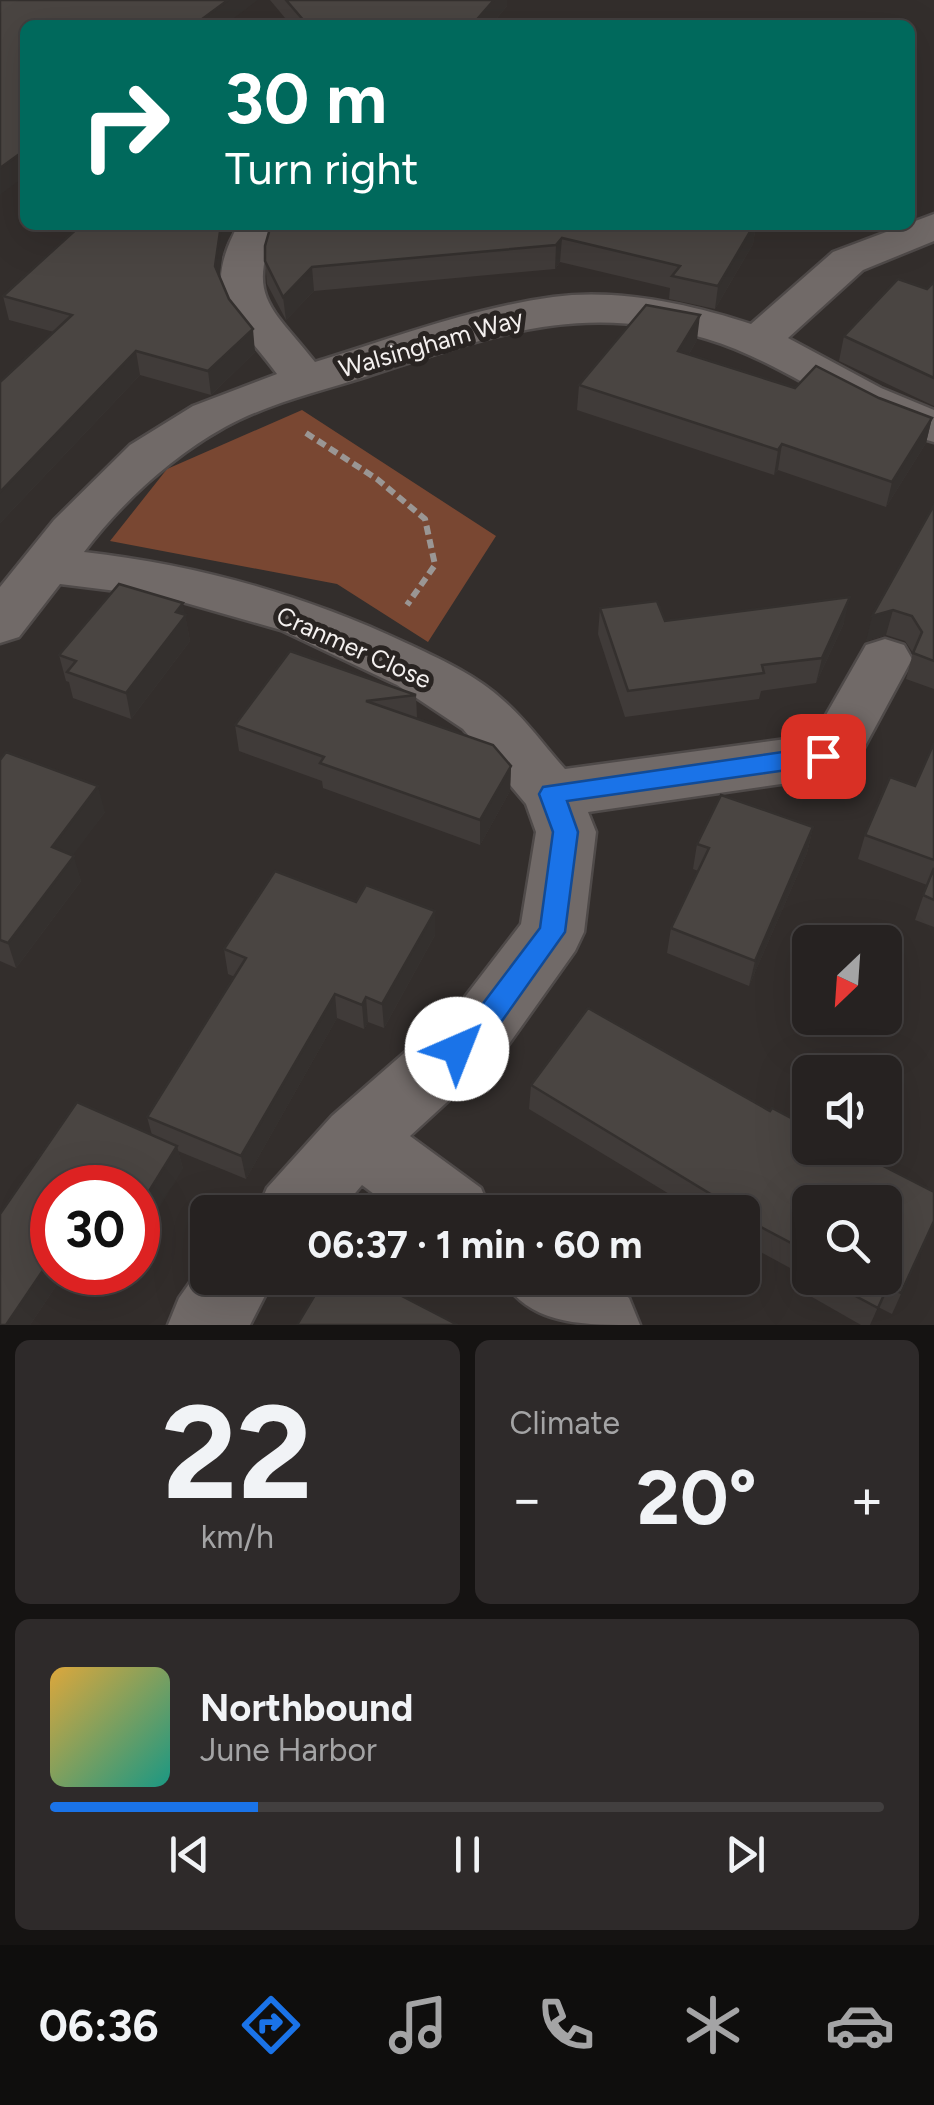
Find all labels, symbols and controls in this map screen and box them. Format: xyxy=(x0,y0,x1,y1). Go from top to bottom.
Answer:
text: 30 m xyxy=(225,56,387,141)
icon: right xyxy=(60,60,190,190)
text: Turn right xyxy=(225,141,418,195)
street label: Walsingham Way xyxy=(335,302,527,384)
street label: Cranmer Close xyxy=(272,600,436,694)
pin xyxy=(781,714,866,799)
icon: arrive xyxy=(796,729,851,784)
north arrow xyxy=(792,925,902,1035)
map controls xyxy=(792,925,902,1295)
position arrow xyxy=(405,997,509,1101)
button: sound xyxy=(792,1055,902,1165)
speed limit sign: 30 xyxy=(30,1165,160,1295)
button: search xyxy=(792,1185,902,1295)
text: 06:37 · 1 min · 60 m xyxy=(308,1222,642,1268)
text: 22 xyxy=(162,1375,313,1531)
text: Climate xyxy=(510,1404,620,1442)
text: 20° xyxy=(637,1453,757,1543)
text: − xyxy=(510,1466,544,1532)
text: + xyxy=(850,1466,884,1532)
text: km/h xyxy=(201,1518,274,1556)
text: Northbound xyxy=(200,1685,413,1731)
text: June Harbor xyxy=(200,1731,377,1769)
icon: previous xyxy=(162,1827,217,1882)
icon: pause xyxy=(440,1827,495,1882)
icon: next xyxy=(718,1827,773,1882)
icon: directions xyxy=(236,1990,306,2060)
icon: music xyxy=(383,1990,453,2060)
icon: phone xyxy=(531,1990,601,2060)
icon: climate xyxy=(678,1990,748,2060)
icon: car xyxy=(825,1990,895,2060)
text: 06:36 xyxy=(39,1998,159,2052)

